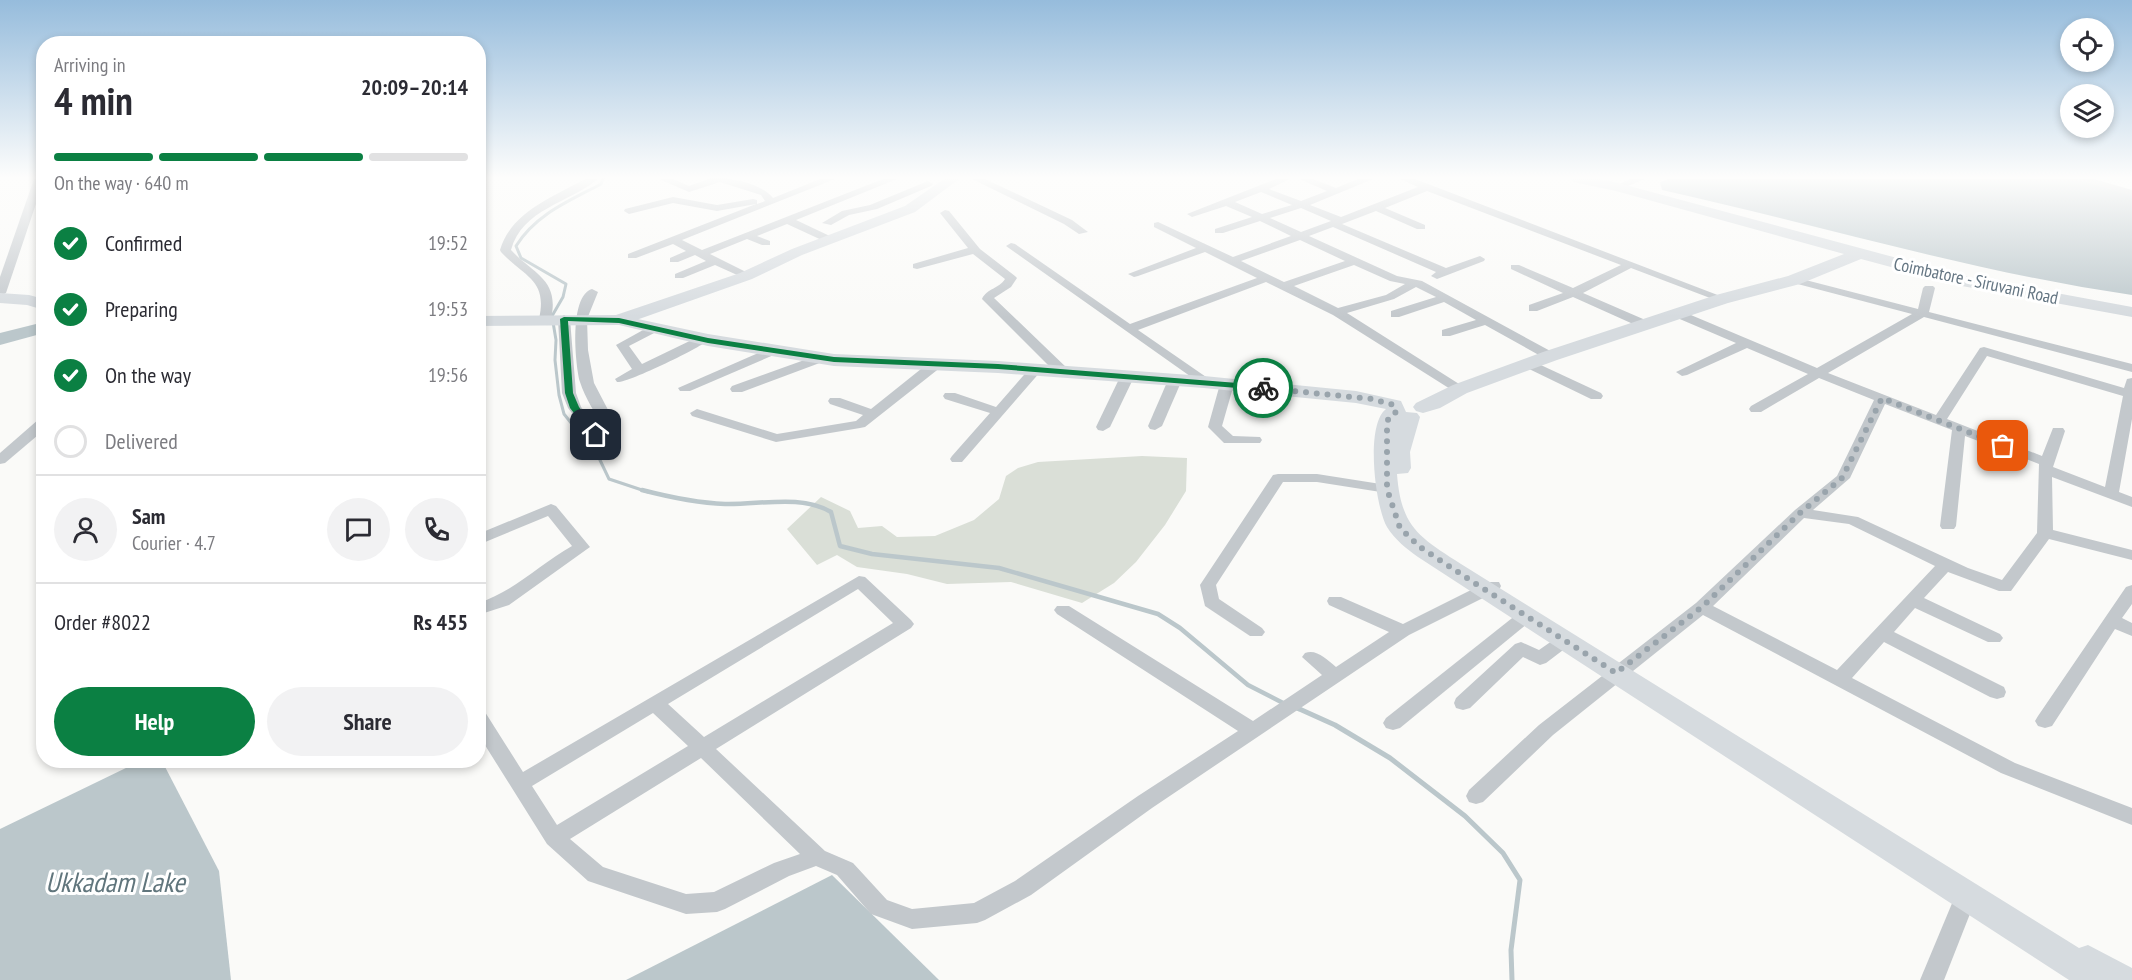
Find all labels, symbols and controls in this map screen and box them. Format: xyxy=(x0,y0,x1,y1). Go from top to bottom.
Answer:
map controls xyxy=(2060,18,2114,138)
button: locate xyxy=(2060,18,2114,72)
text: Arriving in xyxy=(54,52,126,78)
text: 20:09–20:14 xyxy=(361,73,468,101)
text: 4 min xyxy=(54,75,133,126)
button: layers xyxy=(2060,84,2114,138)
text: On the way · 640 m xyxy=(54,170,189,196)
icon: check xyxy=(54,227,87,260)
text: Confirmed xyxy=(105,229,182,257)
text: 19:52 xyxy=(428,230,468,256)
street label: Coimbatore - Siruvani Road xyxy=(1892,252,2060,309)
icon: check xyxy=(54,293,87,326)
text: Preparing xyxy=(105,295,178,323)
text: 19:53 xyxy=(428,296,468,322)
courier xyxy=(1233,358,1293,418)
icon: check xyxy=(54,359,87,392)
text: On the way xyxy=(105,361,191,389)
text: 19:56 xyxy=(428,362,468,388)
icon: bike xyxy=(1247,372,1280,405)
pin xyxy=(570,409,621,460)
icon: home xyxy=(579,418,612,451)
pin xyxy=(1977,420,2028,471)
text: Delivered xyxy=(105,427,178,455)
icon: bag xyxy=(1986,429,2019,462)
button: person xyxy=(54,498,117,561)
button: chat xyxy=(327,498,390,561)
button: phone xyxy=(405,498,468,561)
text: Sam xyxy=(132,502,165,530)
text: Courier · 4.7 xyxy=(132,530,216,556)
text: Order #8022 xyxy=(54,608,151,636)
text: Rs 455 xyxy=(413,608,468,636)
button: Help xyxy=(54,687,255,756)
button: Share xyxy=(267,687,468,756)
water label: Ukkadam Lake xyxy=(45,863,187,900)

